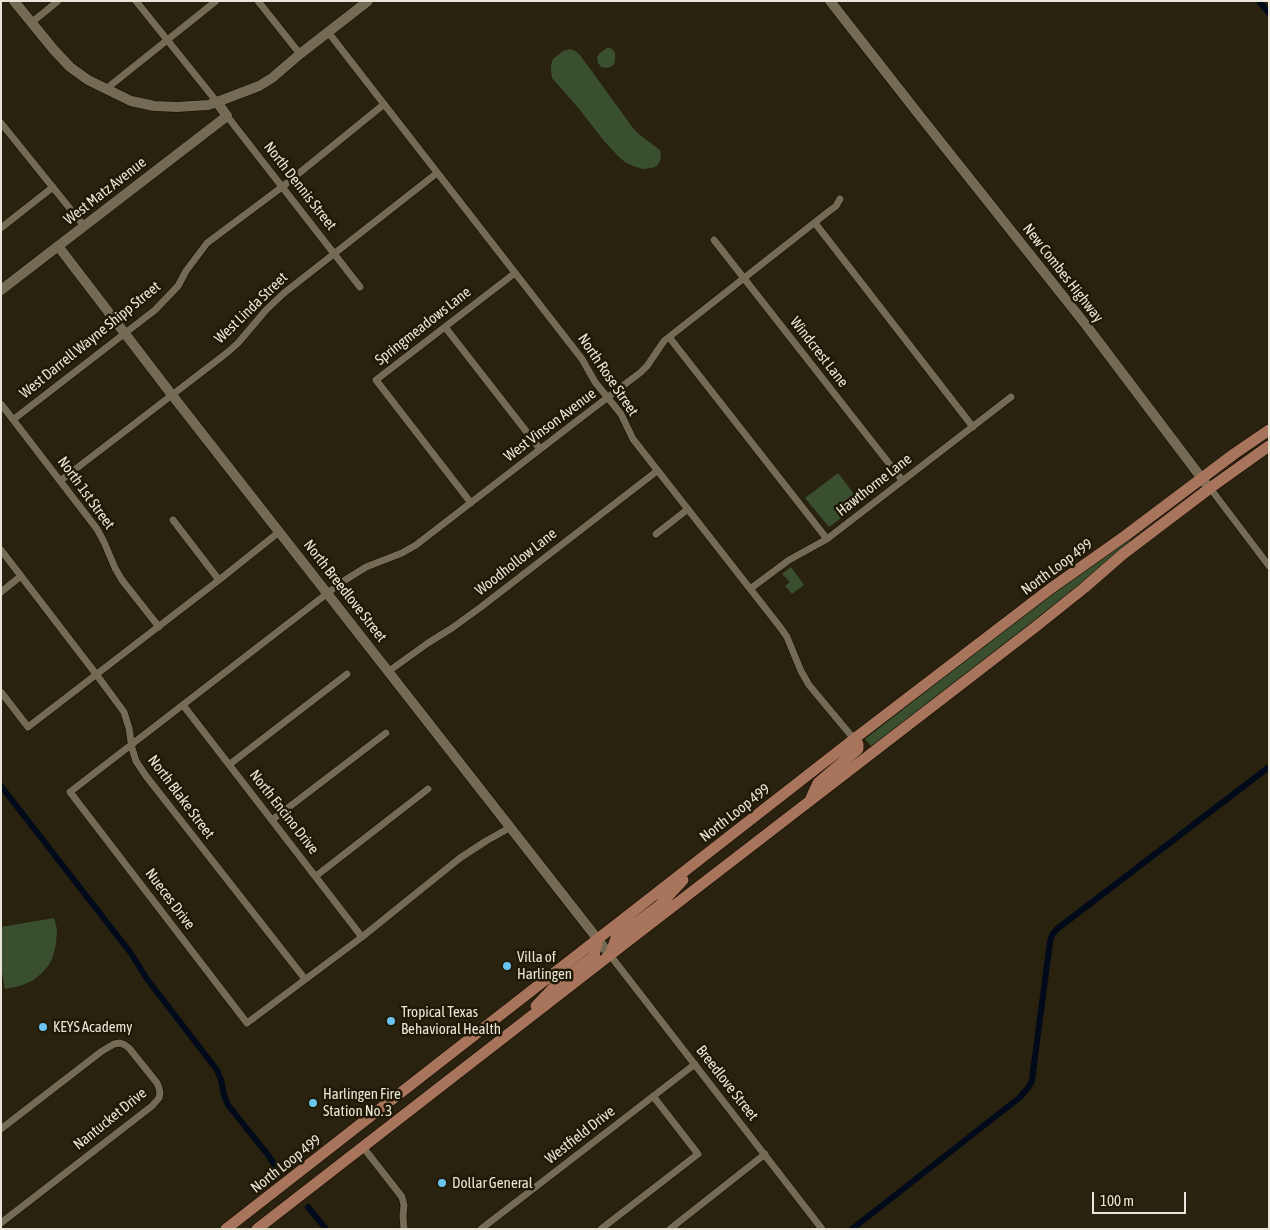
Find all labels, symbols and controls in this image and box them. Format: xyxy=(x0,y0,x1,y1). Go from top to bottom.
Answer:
street label: North Dennis Street xyxy=(260,138,340,234)
street label: West Matz Avenue xyxy=(60,153,150,229)
street label: New Combes Highway xyxy=(1019,220,1107,326)
street label: West Linda Street xyxy=(211,269,291,347)
street label: West Darrell Wayne Shipp Street xyxy=(16,278,164,402)
street label: Springmeadows Lane xyxy=(371,283,475,369)
street label: Windcrest Lane xyxy=(786,313,852,391)
street label: North Rose Street xyxy=(574,330,642,420)
street label: West Vinson Avenue xyxy=(501,385,599,465)
street label: Hawthorne Lane xyxy=(833,450,915,520)
street label: North 1st Street xyxy=(54,453,118,533)
street label: Woodhollow Lane xyxy=(472,525,560,599)
street label: North Loop 499 xyxy=(1018,535,1096,599)
street label: North Breedlove Street xyxy=(300,536,390,646)
street label: North Blake Street xyxy=(144,752,218,842)
street label: North Encino Drive xyxy=(246,766,322,858)
street label: North Loop 499 xyxy=(696,780,774,846)
street label: Nueces Drive xyxy=(141,865,199,933)
place label: Villa of Harlingen xyxy=(517,948,572,983)
marker: Villa of Harlingen xyxy=(501,960,513,972)
place label: Tropical Texas Behavioral Health xyxy=(401,1003,501,1038)
marker: Tropical Texas Behavioral Health xyxy=(385,1015,397,1027)
place label: KEYS Academy xyxy=(53,1018,133,1036)
marker: KEYS Academy xyxy=(37,1021,49,1033)
street label: Breedlove Street xyxy=(692,1042,762,1124)
street label: Nantucket Drive xyxy=(70,1084,150,1154)
place label: Harlingen Fire Station No. 3 xyxy=(323,1085,401,1120)
marker: Harlingen Fire Station No. 3 xyxy=(307,1097,319,1109)
street label: Westfield Drive xyxy=(542,1102,618,1168)
street label: North Loop 499 xyxy=(247,1131,325,1197)
place label: Dollar General xyxy=(452,1174,533,1192)
marker: Dollar General xyxy=(436,1177,448,1189)
scale bar xyxy=(1095,1182,1189,1214)
text: 100 m xyxy=(1100,1192,1134,1209)

